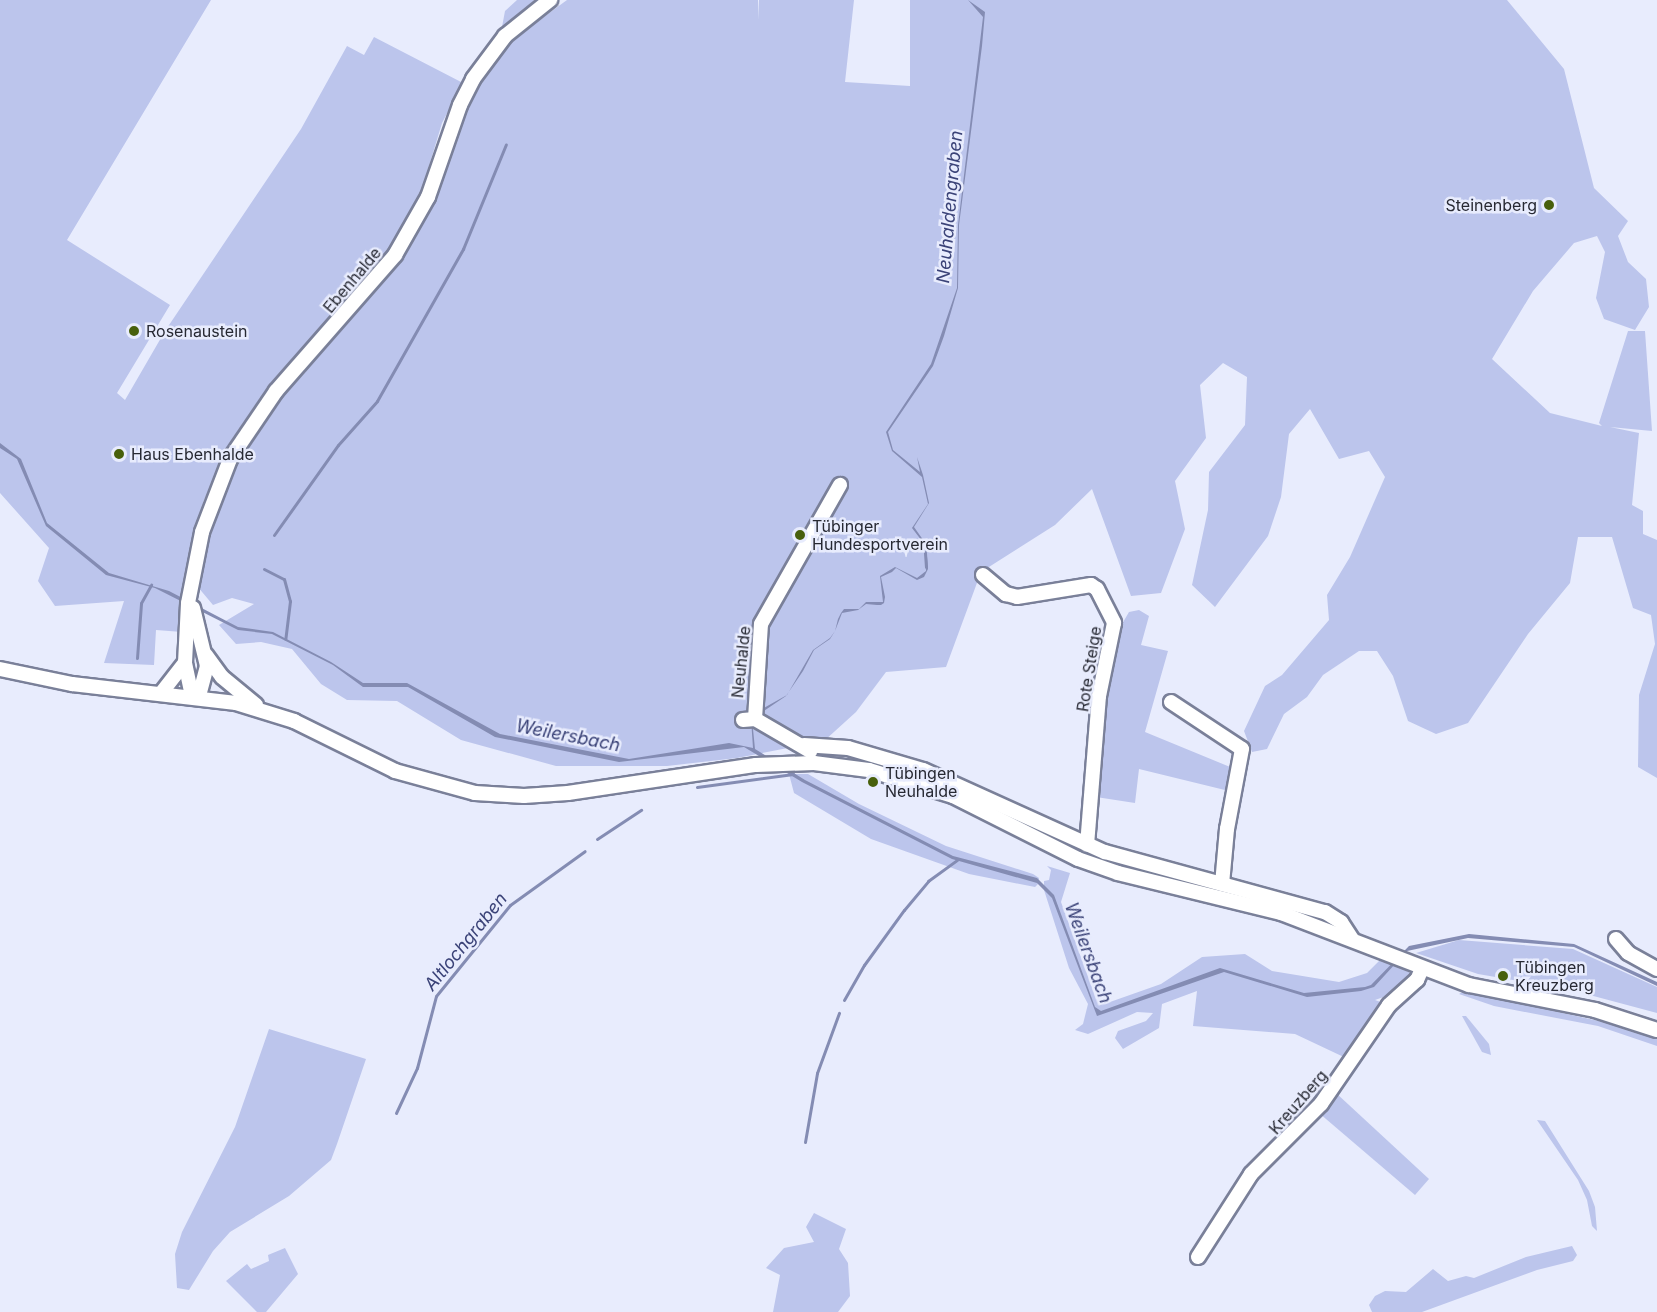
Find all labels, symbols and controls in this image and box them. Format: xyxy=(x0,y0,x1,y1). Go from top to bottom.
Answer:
water label: Neuhaldengraben xyxy=(933,130,967,284)
place label: Steinenberg xyxy=(1446,195,1537,215)
marker: Steinenberg xyxy=(1542,198,1556,212)
street label: Ebenhalde xyxy=(319,243,385,317)
place label: Rosenaustein xyxy=(146,321,248,341)
marker: Rosenaustein xyxy=(127,324,141,338)
place label: Haus Ebenhalde xyxy=(131,444,254,464)
marker: Haus Ebenhalde xyxy=(112,447,126,461)
place label: Tübinger Hundesportverein xyxy=(812,516,948,554)
marker: Tübinger Hundesportverein xyxy=(793,528,807,542)
street label: Neuhalde xyxy=(728,625,754,699)
street label: Rote Steige xyxy=(1073,625,1105,713)
water label: Weilersbach xyxy=(514,715,622,757)
place label: Tübingen Neuhalde xyxy=(885,763,957,801)
marker: Tübingen Neuhalde xyxy=(866,775,880,789)
water label: Altlochgraben xyxy=(420,889,512,995)
water label: Weilersbach xyxy=(1060,900,1116,1006)
place label: Tübingen Kreuzberg xyxy=(1515,957,1594,995)
marker: Tübingen Kreuzberg xyxy=(1496,969,1510,983)
street label: Kreuzberg xyxy=(1265,1066,1331,1138)

